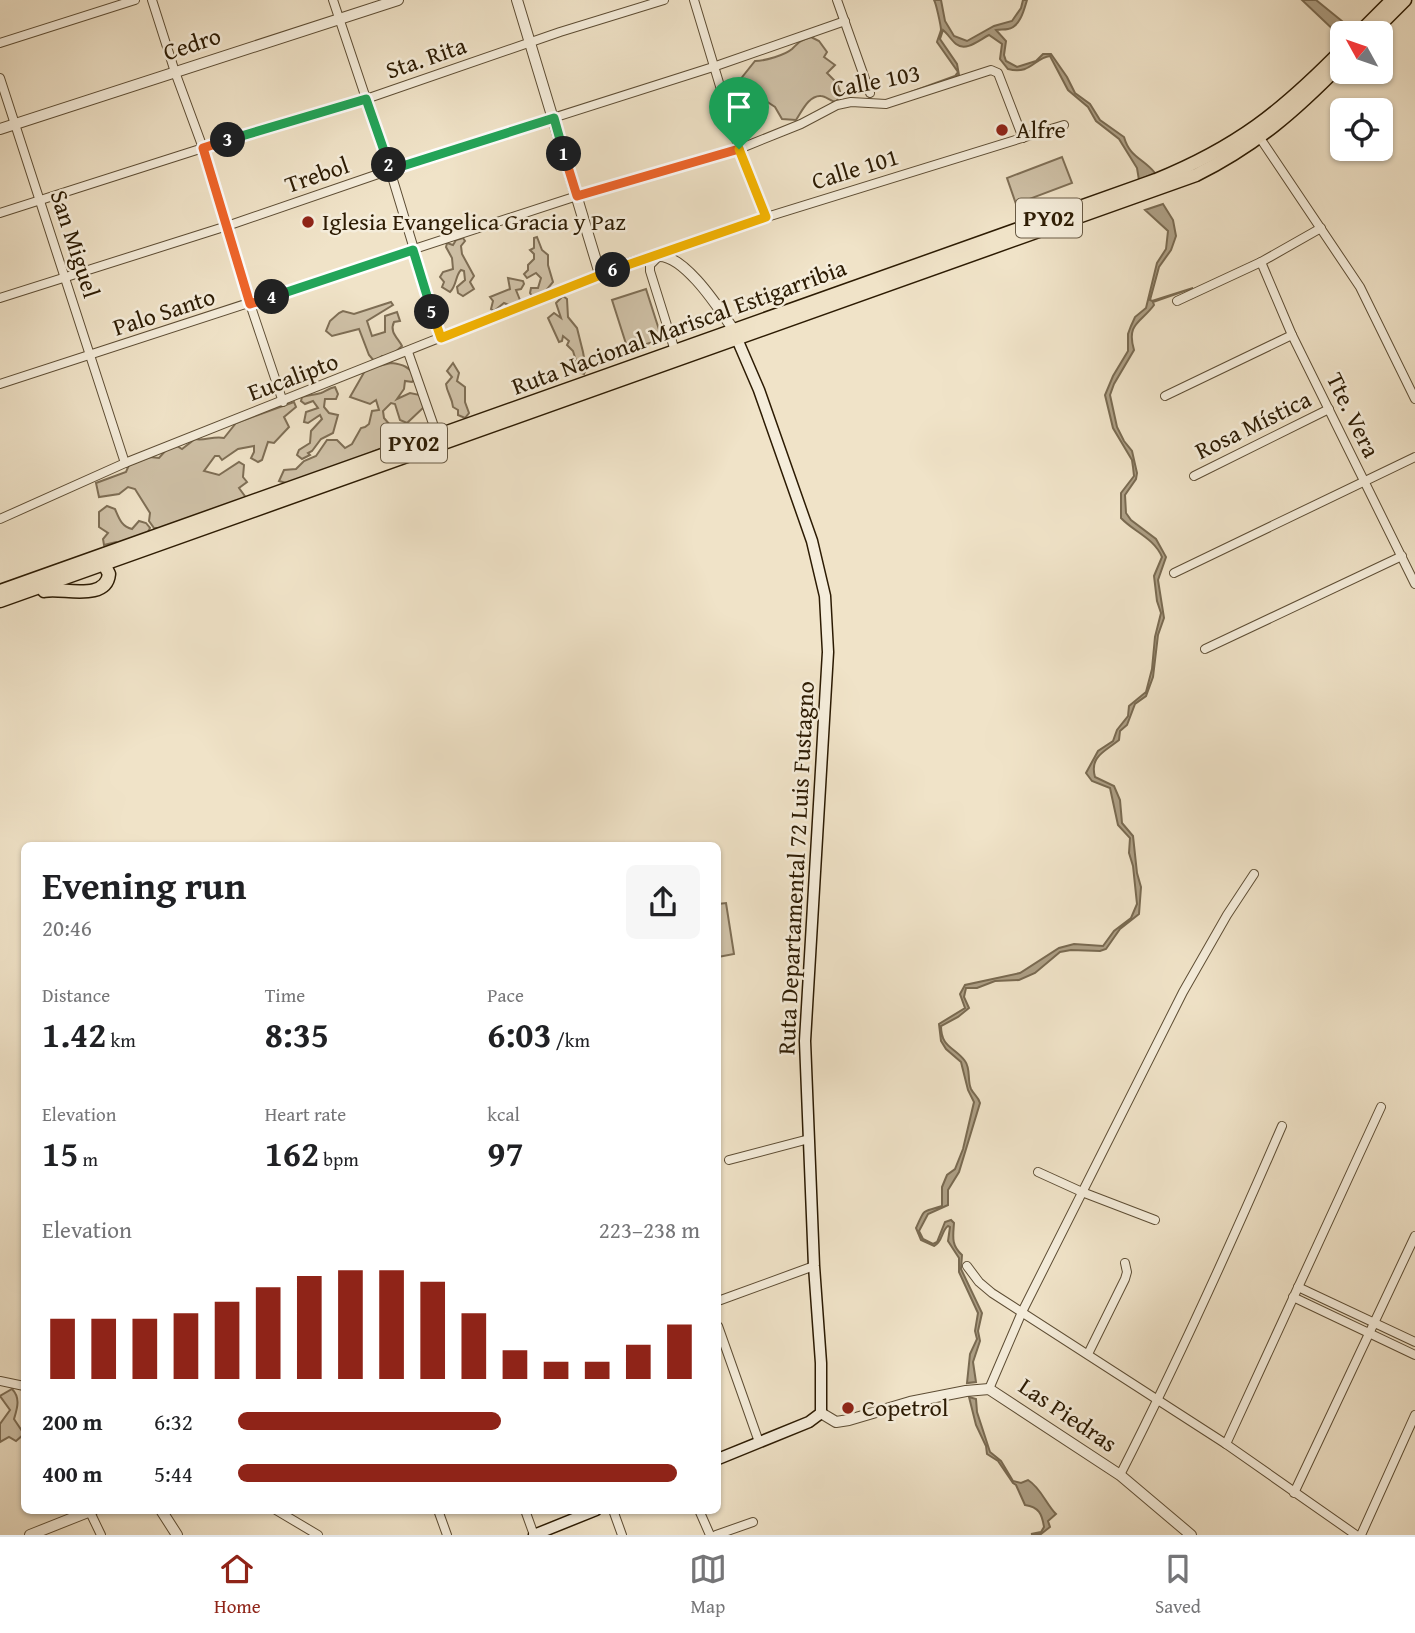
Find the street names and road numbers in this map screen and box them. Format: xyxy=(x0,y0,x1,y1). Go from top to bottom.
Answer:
street label: Cedro xyxy=(158,18,225,69)
street label: Sta. Rita xyxy=(381,27,471,88)
street label: Calle 103 xyxy=(829,55,923,106)
street label: Calle 101 xyxy=(807,139,903,198)
street label: Trebol xyxy=(280,147,354,202)
street label: San Miguel xyxy=(42,186,109,302)
road number: PY02 xyxy=(1016,198,1082,238)
street label: Ruta Nacional Mariscal Estigarribia xyxy=(507,249,852,403)
street label: Palo Santo xyxy=(108,279,220,345)
street label: Eucalipto xyxy=(243,343,343,410)
street label: Tte. Vera xyxy=(1318,366,1389,464)
street label: Rosa Mística xyxy=(1189,381,1317,468)
road number: PY02 xyxy=(381,424,447,462)
street label: Ruta Departamental 72 Luis Fustagno xyxy=(768,680,823,1056)
street label: Las Piedras xyxy=(1012,1369,1125,1460)

